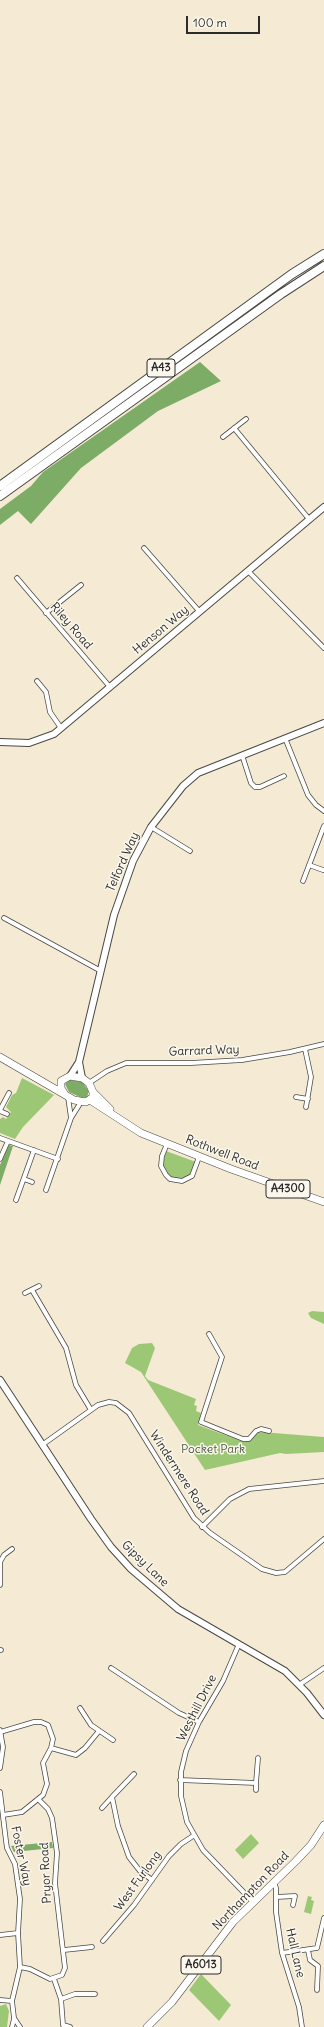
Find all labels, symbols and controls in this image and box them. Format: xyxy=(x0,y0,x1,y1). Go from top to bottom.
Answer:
scale bar xyxy=(188,8,262,34)
text: 100 m xyxy=(193,15,227,30)
road number: A43 xyxy=(147,359,175,377)
street label: Riley Road xyxy=(47,600,95,652)
street label: Henson Way xyxy=(130,603,192,657)
street label: Telford Way xyxy=(103,830,143,894)
street label: Garrard Way xyxy=(168,1043,240,1059)
street label: Rothwell Road xyxy=(183,1132,261,1174)
road number: A4300 xyxy=(266,1180,310,1198)
street label: Windermere Road xyxy=(146,1428,212,1518)
park label: Pocket Park xyxy=(181,1443,245,1457)
street label: Gipsy Lane xyxy=(118,1538,172,1590)
street label: Westhill Drive xyxy=(174,1672,220,1744)
street label: Foster Way xyxy=(8,1825,34,1887)
street label: Pryor Road xyxy=(37,1842,55,1904)
street label: West Furlong xyxy=(111,1848,165,1914)
street label: Northampton Road xyxy=(210,1849,292,1933)
street label: Hall Lane xyxy=(282,1927,308,1979)
road number: A6013 xyxy=(181,1956,221,1974)

